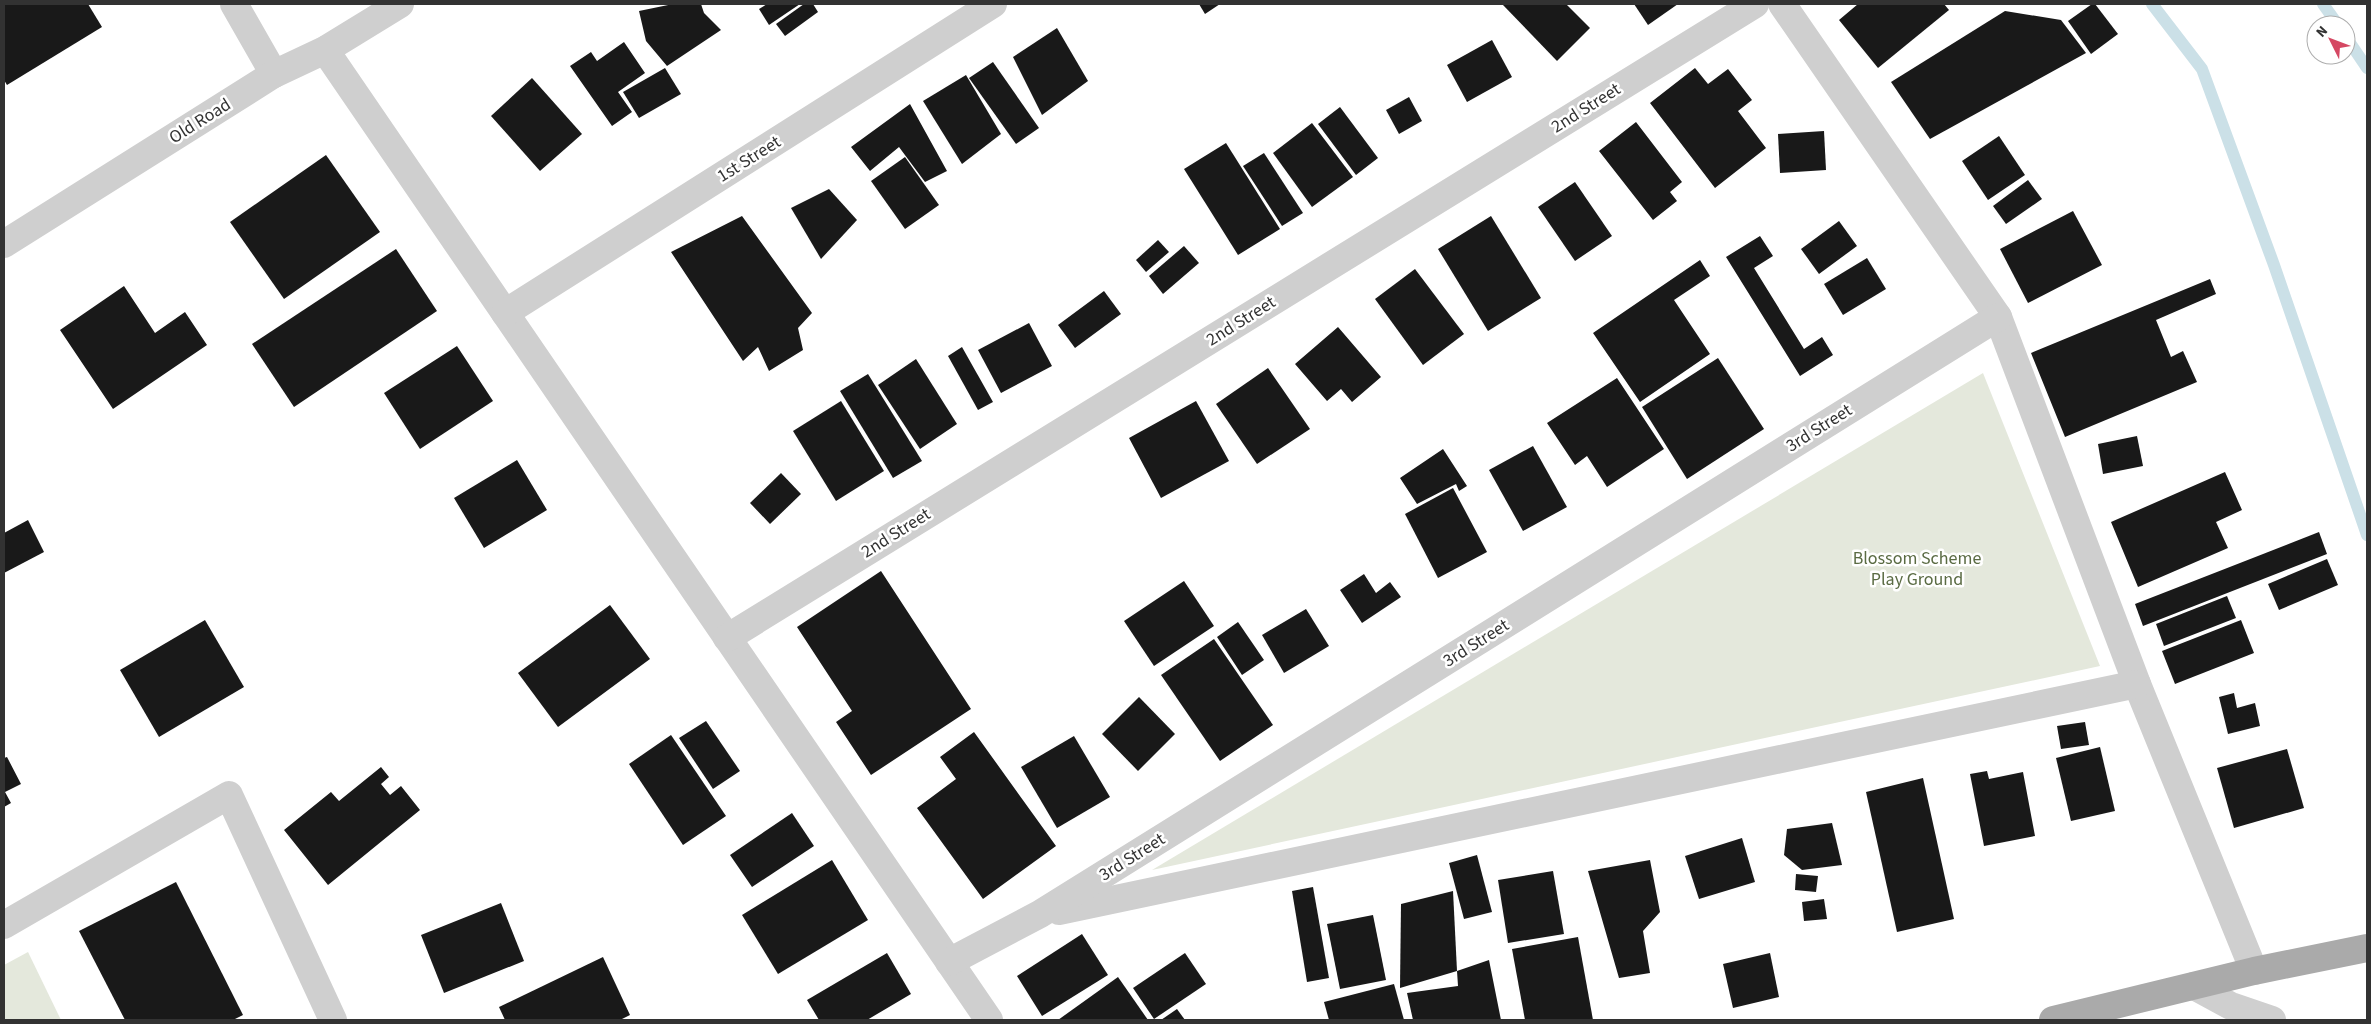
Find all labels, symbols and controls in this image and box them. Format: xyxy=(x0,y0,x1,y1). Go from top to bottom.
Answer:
north arrow xyxy=(2306,15,2356,65)
text: N xyxy=(2312,22,2333,42)
street label: 2nd Street xyxy=(1547,77,1625,139)
street label: Old Road xyxy=(164,92,236,150)
street label: 1st Street xyxy=(712,130,786,188)
street label: 2nd Street xyxy=(1202,290,1280,352)
street label: 3rd Street xyxy=(1781,398,1857,458)
street label: 2nd Street xyxy=(857,502,935,564)
park label: Blossom Scheme Play Ground xyxy=(1853,546,1981,592)
street label: 3rd Street xyxy=(1438,613,1514,673)
street label: 3rd Street xyxy=(1094,827,1170,887)

